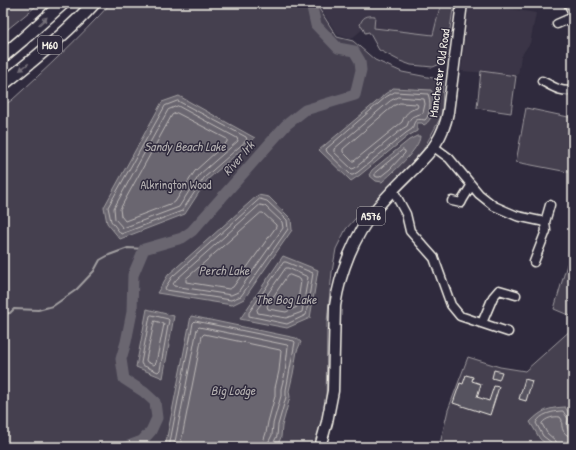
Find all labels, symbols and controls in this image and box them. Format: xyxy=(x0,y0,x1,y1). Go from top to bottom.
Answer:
one-way arrow xyxy=(38,17,49,26)
street label: Manchester Old Road xyxy=(424,27,454,119)
road number: M60 xyxy=(38,36,62,54)
one-way arrow xyxy=(19,63,30,71)
water label: River Irk xyxy=(218,136,259,179)
water label: Sandy Beach Lake xyxy=(144,137,227,155)
park label: Alkrington Wood xyxy=(141,176,212,193)
road number: A576 xyxy=(357,207,385,225)
water label: Perch Lake xyxy=(199,261,250,279)
water label: The Bog Lake xyxy=(256,290,317,309)
water label: Big Lodge xyxy=(211,381,256,400)

